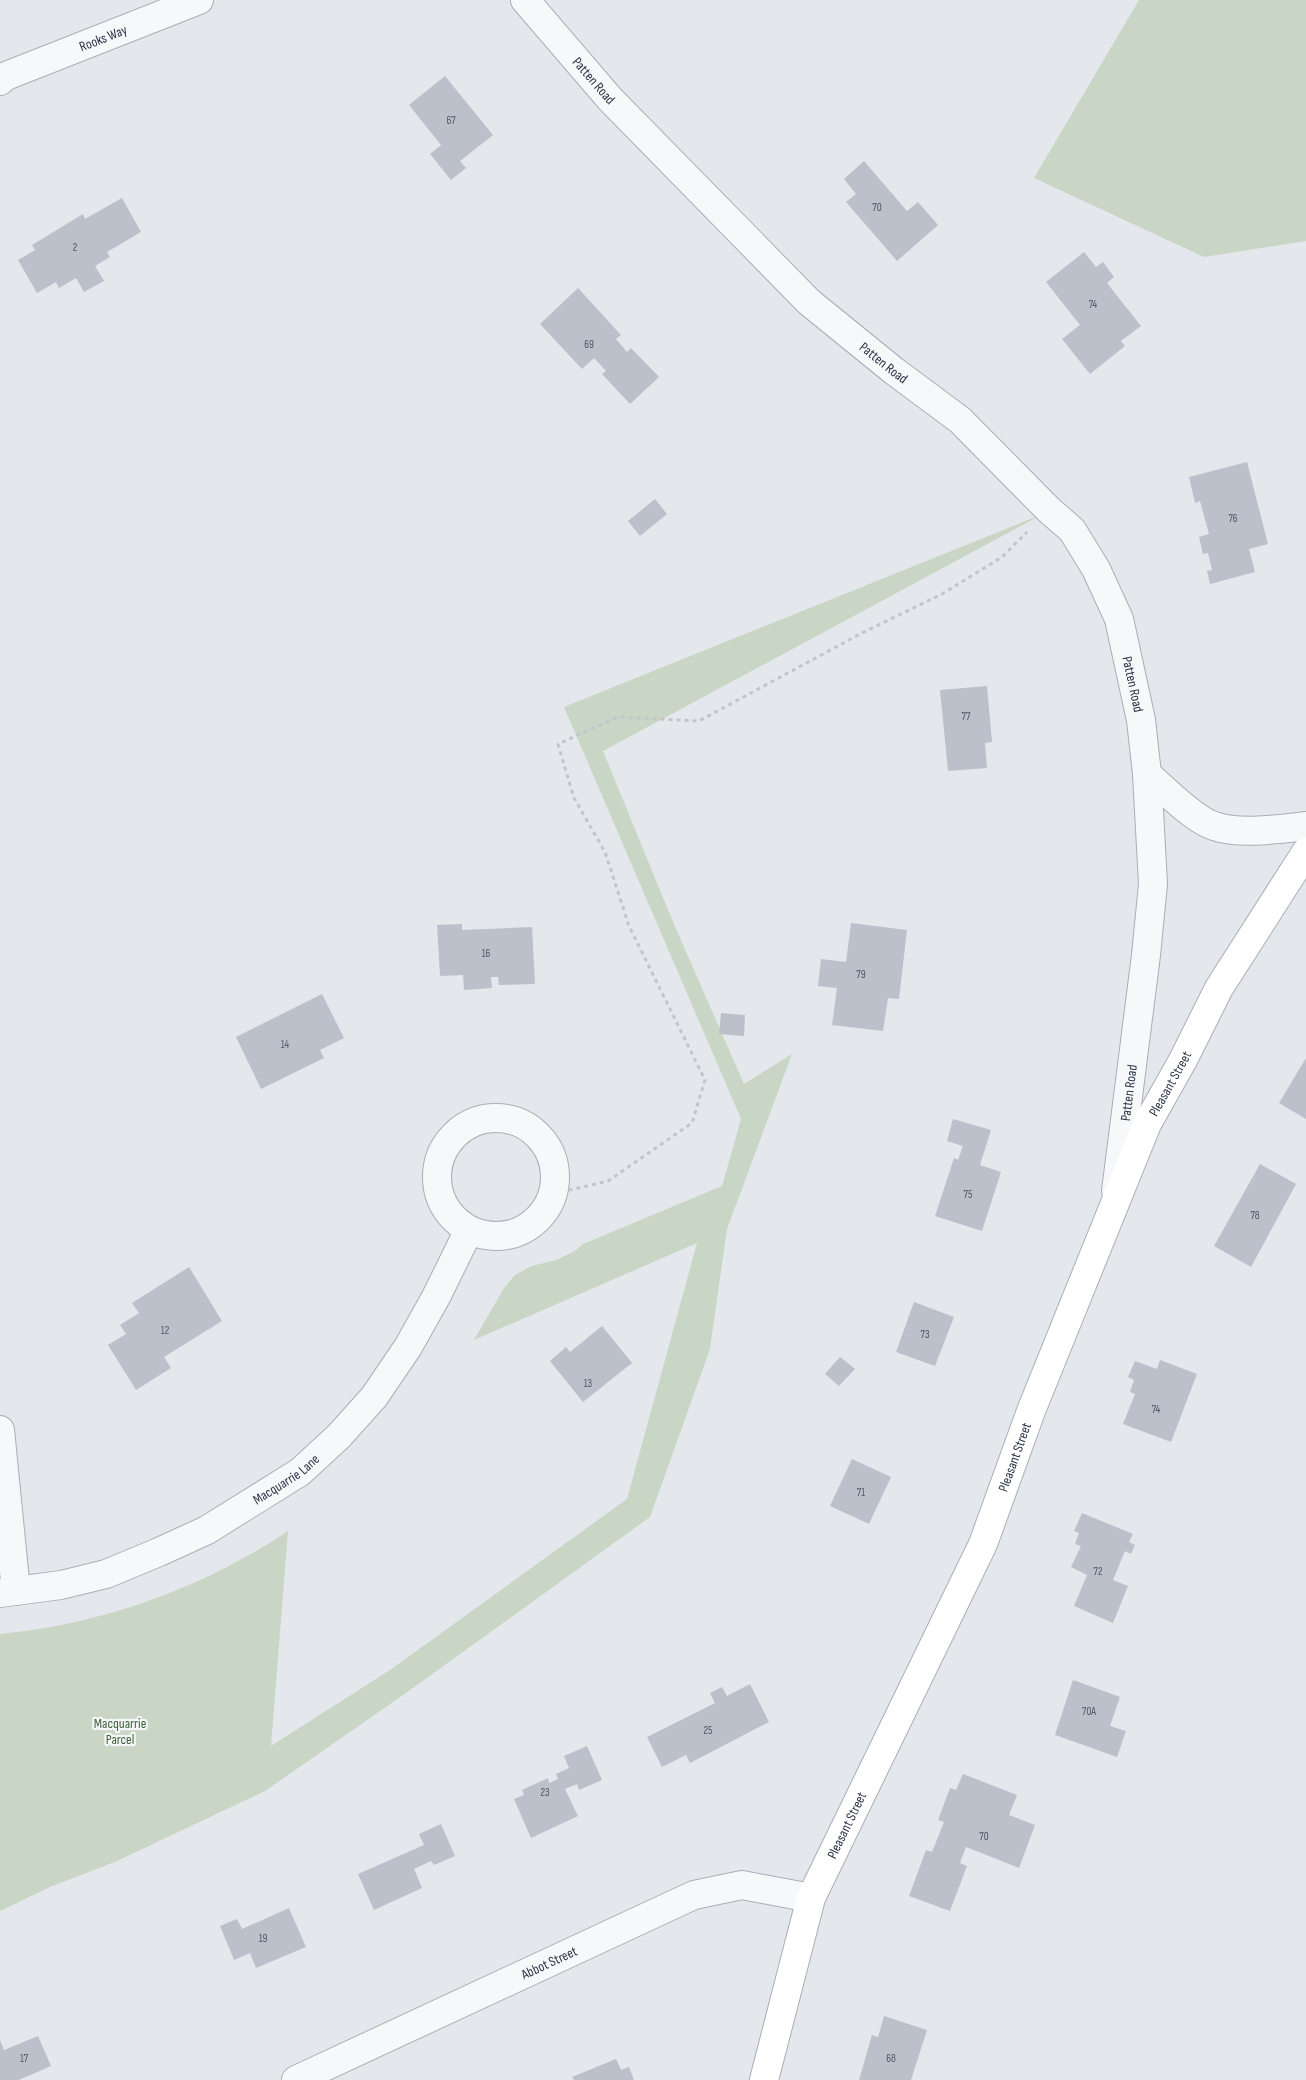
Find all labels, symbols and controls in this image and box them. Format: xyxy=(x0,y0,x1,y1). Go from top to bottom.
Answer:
street label: Rooks Way xyxy=(77,21,130,55)
street label: Patten Road xyxy=(569,54,619,108)
house number: 67 xyxy=(446,114,456,127)
house number: 70 xyxy=(872,201,882,214)
house number: 2 xyxy=(73,241,78,254)
house number: 74 xyxy=(1089,298,1098,311)
house number: 69 xyxy=(584,338,594,351)
street label: Patten Road xyxy=(856,339,911,387)
house number: 76 xyxy=(1228,512,1238,525)
street label: Patten Road xyxy=(1118,655,1147,714)
house number: 77 xyxy=(962,710,971,723)
house number: 16 xyxy=(482,947,491,960)
house number: 79 xyxy=(856,968,866,981)
house number: 14 xyxy=(281,1038,290,1051)
street label: Pleasant Street xyxy=(1145,1048,1195,1119)
street label: Patten Road xyxy=(1117,1063,1141,1122)
house number: 75 xyxy=(964,1188,972,1201)
house number: 78 xyxy=(1250,1209,1260,1222)
house number: 12 xyxy=(161,1324,170,1337)
house number: 73 xyxy=(920,1328,930,1341)
house number: 13 xyxy=(584,1377,593,1390)
house number: 74 xyxy=(1152,1403,1161,1416)
street label: Pleasant Street xyxy=(995,1420,1035,1494)
street label: Macquarrie Lane xyxy=(250,1451,323,1508)
house number: 71 xyxy=(857,1486,865,1499)
house number: 72 xyxy=(1094,1565,1103,1578)
house number: 70A xyxy=(1082,1705,1096,1718)
park label: Macquarrie Parcel xyxy=(94,1715,146,1748)
house number: 25 xyxy=(704,1724,712,1737)
house number: 23 xyxy=(540,1786,550,1799)
street label: Pleasant Street xyxy=(823,1789,870,1861)
house number: 70 xyxy=(979,1830,989,1843)
house number: 19 xyxy=(259,1932,267,1945)
street label: Abbot Street xyxy=(518,1943,580,1984)
house number: 17 xyxy=(20,2052,29,2065)
house number: 68 xyxy=(886,2052,896,2065)

